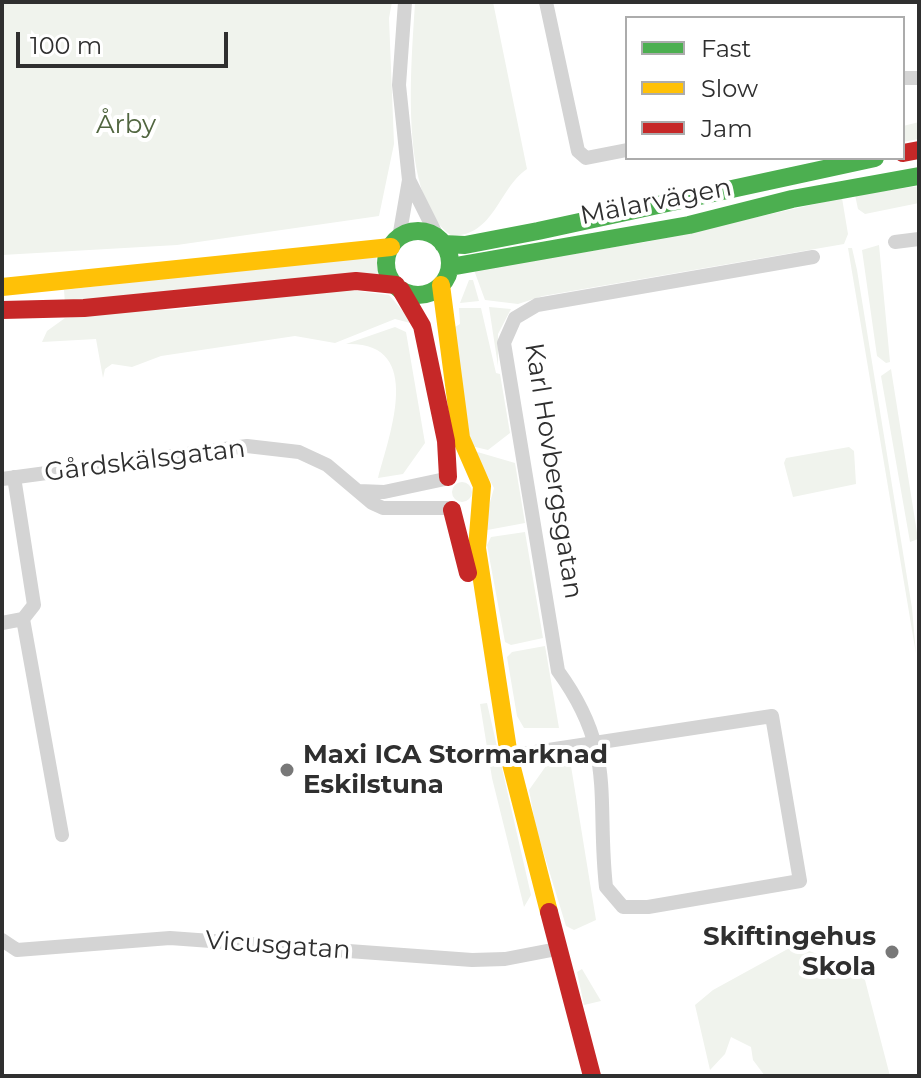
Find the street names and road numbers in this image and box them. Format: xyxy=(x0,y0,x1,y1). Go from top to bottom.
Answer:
street label: Mälarvägen xyxy=(578,172,734,232)
street label: Karl Hovbergsgatan xyxy=(517,341,589,601)
street label: Gårdskälsgatan xyxy=(43,433,247,489)
street label: Vicusgatan xyxy=(204,925,352,967)

